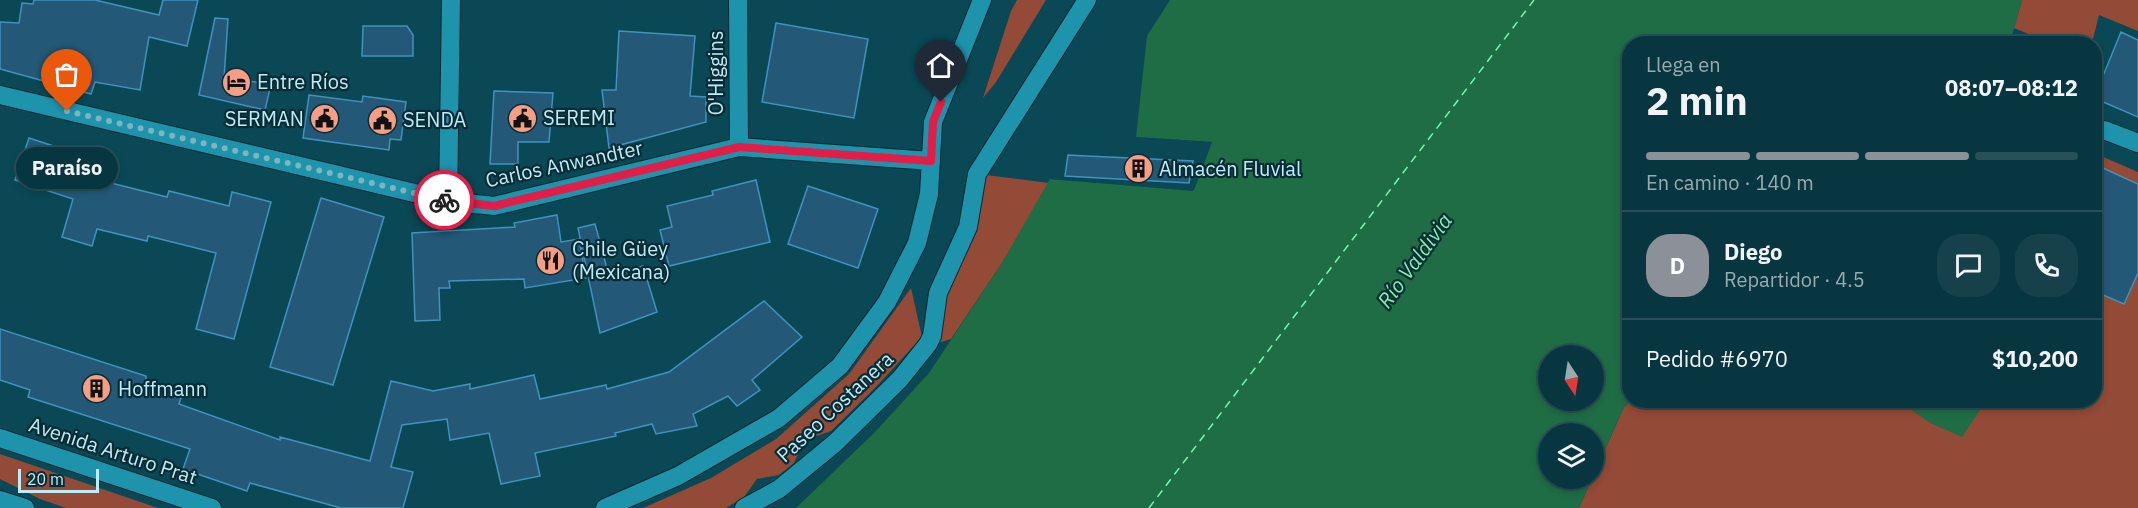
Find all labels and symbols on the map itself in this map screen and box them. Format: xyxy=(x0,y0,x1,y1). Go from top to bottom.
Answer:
street label: O'Higgins xyxy=(702,30,729,116)
pin xyxy=(915,40,966,102)
pin xyxy=(41,49,92,111)
hotel icon: Entre Ríos xyxy=(220,66,252,98)
place label: Entre Ríos xyxy=(257,68,349,95)
public building icon: SEREMI xyxy=(506,102,538,134)
public building icon: SERMAN xyxy=(309,103,341,135)
public building icon: SENDA xyxy=(366,104,398,136)
place label: SEREMI xyxy=(543,104,615,131)
place label: SERMAN xyxy=(225,105,304,132)
place label: SENDA xyxy=(403,106,467,133)
street label: Carlos Anwandter xyxy=(483,134,645,193)
callout: Paraíso xyxy=(16,147,118,189)
building icon: Almacén Fluvial xyxy=(1122,153,1154,185)
place label: Almacén Fluvial xyxy=(1159,155,1301,182)
courier xyxy=(414,170,474,230)
water label: Río Valdivia xyxy=(1370,207,1458,313)
place label: Chile Güey (Mexicana) xyxy=(572,235,670,285)
restaurant icon: Chile Güey (Mexicana) xyxy=(535,244,567,276)
street label: Paseo Costanera xyxy=(770,345,899,468)
north arrow xyxy=(1538,345,1604,411)
building icon: Hoffmann xyxy=(81,373,113,405)
place label: Hoffmann xyxy=(118,375,207,402)
street label: Avenida Arturo Prat xyxy=(26,411,201,490)
scale bar xyxy=(18,466,99,494)

